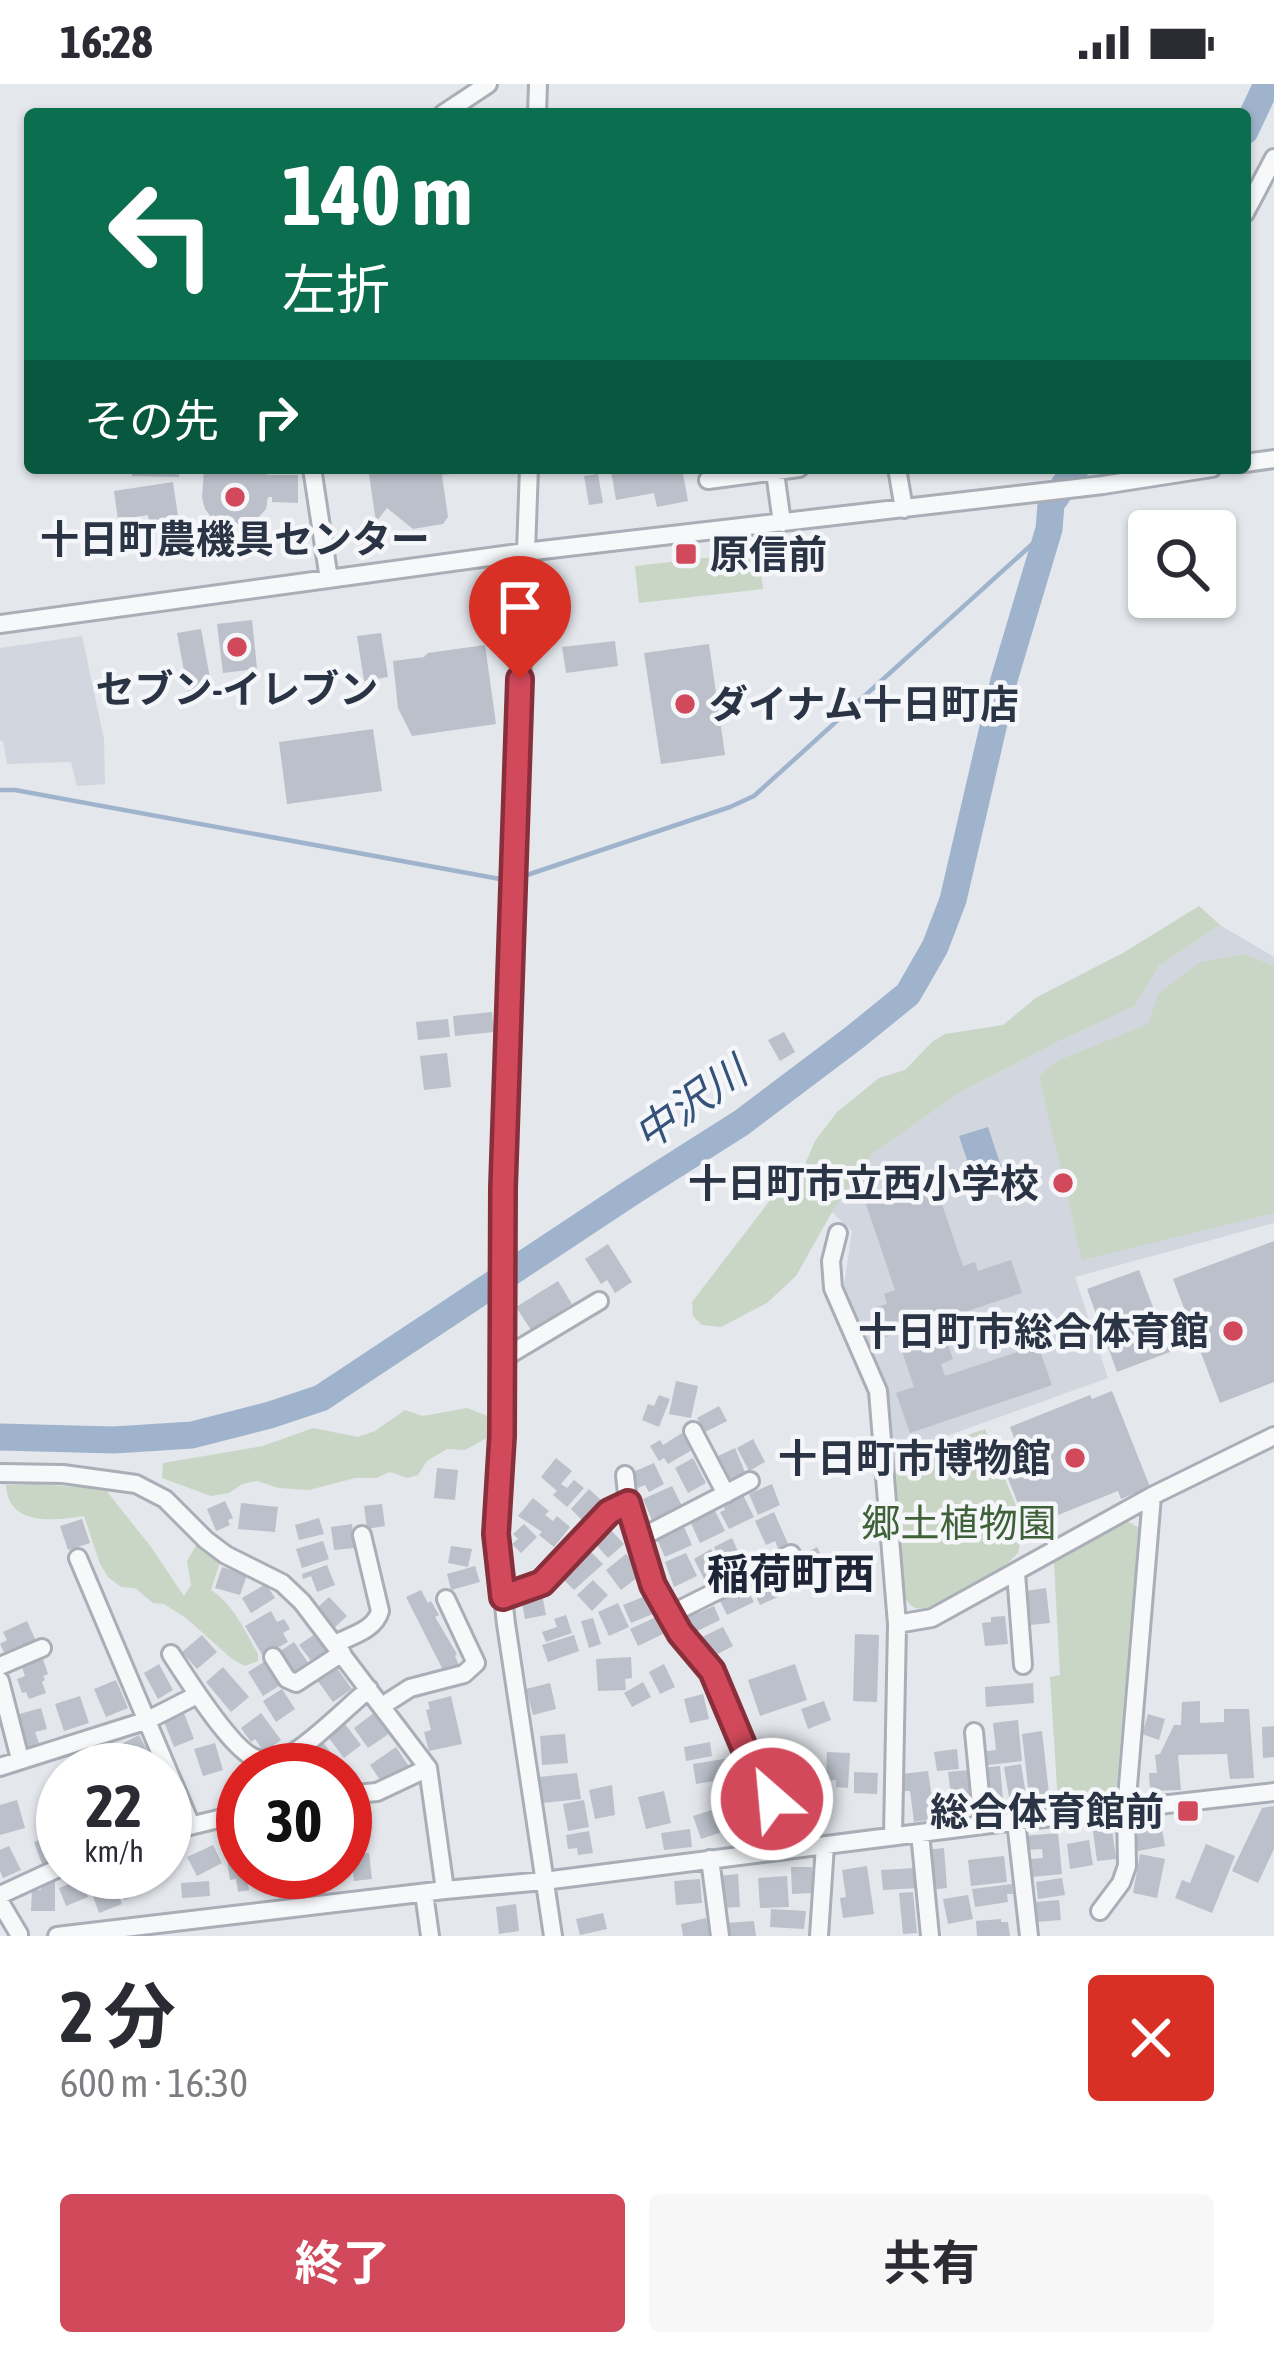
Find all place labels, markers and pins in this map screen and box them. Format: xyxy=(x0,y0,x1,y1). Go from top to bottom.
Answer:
marker: 十日町農機具センター xyxy=(222,484,248,510)
place label: 十日町農機具センター xyxy=(40,517,430,561)
place label: 原信前 xyxy=(710,532,827,576)
marker: 原信前 xyxy=(673,541,699,567)
pin xyxy=(469,556,571,679)
marker: セブン-イレブン xyxy=(224,634,250,660)
place label: セブン-イレブン xyxy=(96,667,378,711)
place label: ダイナム十日町店 xyxy=(709,682,1019,726)
marker: ダイナム十日町店 xyxy=(672,691,698,717)
place label: 十日町市立西小学校 xyxy=(688,1161,1039,1205)
marker: 十日町市立西小学校 xyxy=(1050,1170,1076,1196)
place label: 十日町市総合体育館 xyxy=(858,1309,1209,1353)
marker: 十日町市総合体育館 xyxy=(1220,1318,1246,1344)
place label: 十日町市博物館 xyxy=(778,1436,1051,1480)
marker: 十日町市博物館 xyxy=(1062,1445,1088,1471)
place label: 総合体育館前 xyxy=(930,1789,1164,1833)
marker: 総合体育館前 xyxy=(1175,1798,1201,1824)

